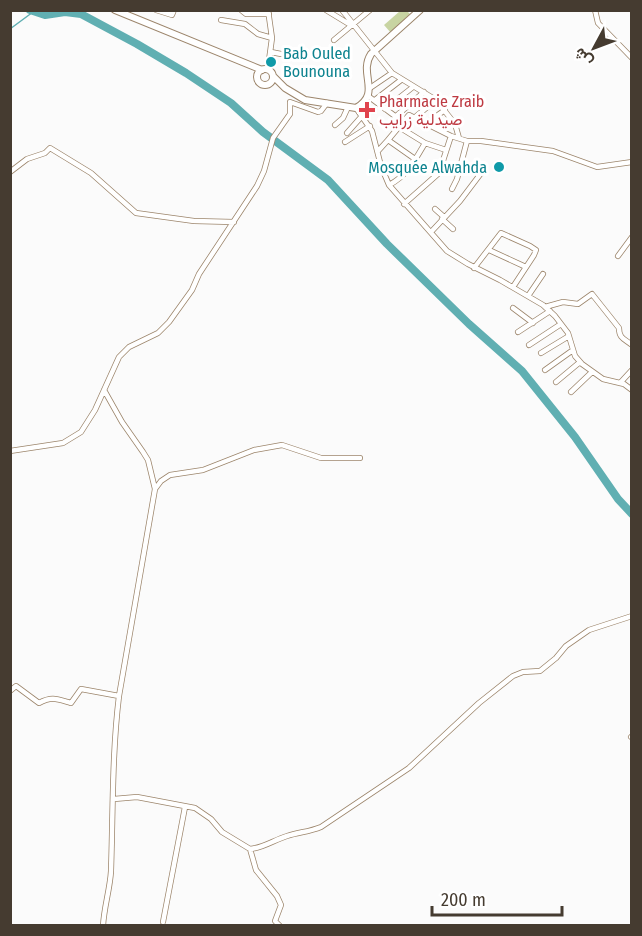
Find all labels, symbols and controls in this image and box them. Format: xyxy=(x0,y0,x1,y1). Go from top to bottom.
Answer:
north arrow xyxy=(564,18,624,78)
place label: Bab Ouled Bounouna xyxy=(283,44,351,81)
text: ش xyxy=(570,44,597,71)
marker: Bab Ouled Bounouna xyxy=(264,55,278,69)
place label: Pharmacie Zraib صيدلية زرايب xyxy=(379,92,484,130)
marker: Pharmacie Zraib صيدلية زرايب xyxy=(360,103,374,117)
place label: Mosquée Alwahda xyxy=(368,158,487,177)
marker: Mosquée Alwahda xyxy=(492,160,506,174)
scale bar xyxy=(432,879,562,917)
text: 200 m xyxy=(441,889,486,911)

